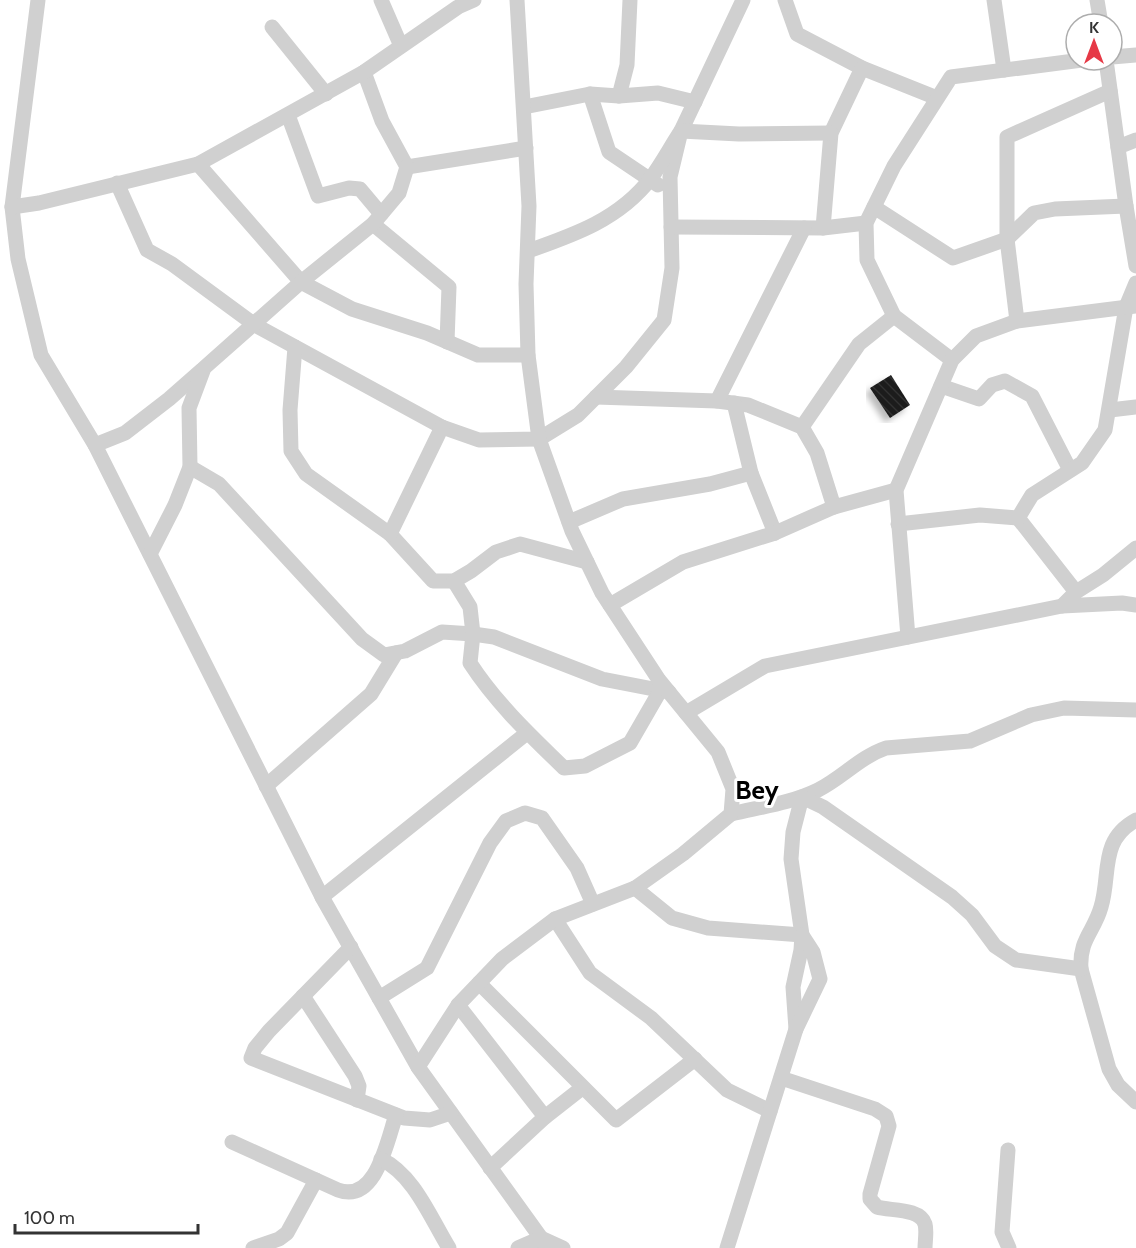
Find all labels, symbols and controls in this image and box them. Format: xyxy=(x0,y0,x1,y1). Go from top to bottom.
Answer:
north arrow xyxy=(1064,12,1124,72)
text: K xyxy=(1089,18,1099,37)
district label: Bey xyxy=(735,774,779,806)
scale bar xyxy=(15,1197,198,1235)
text: 100 m xyxy=(24,1207,75,1229)

